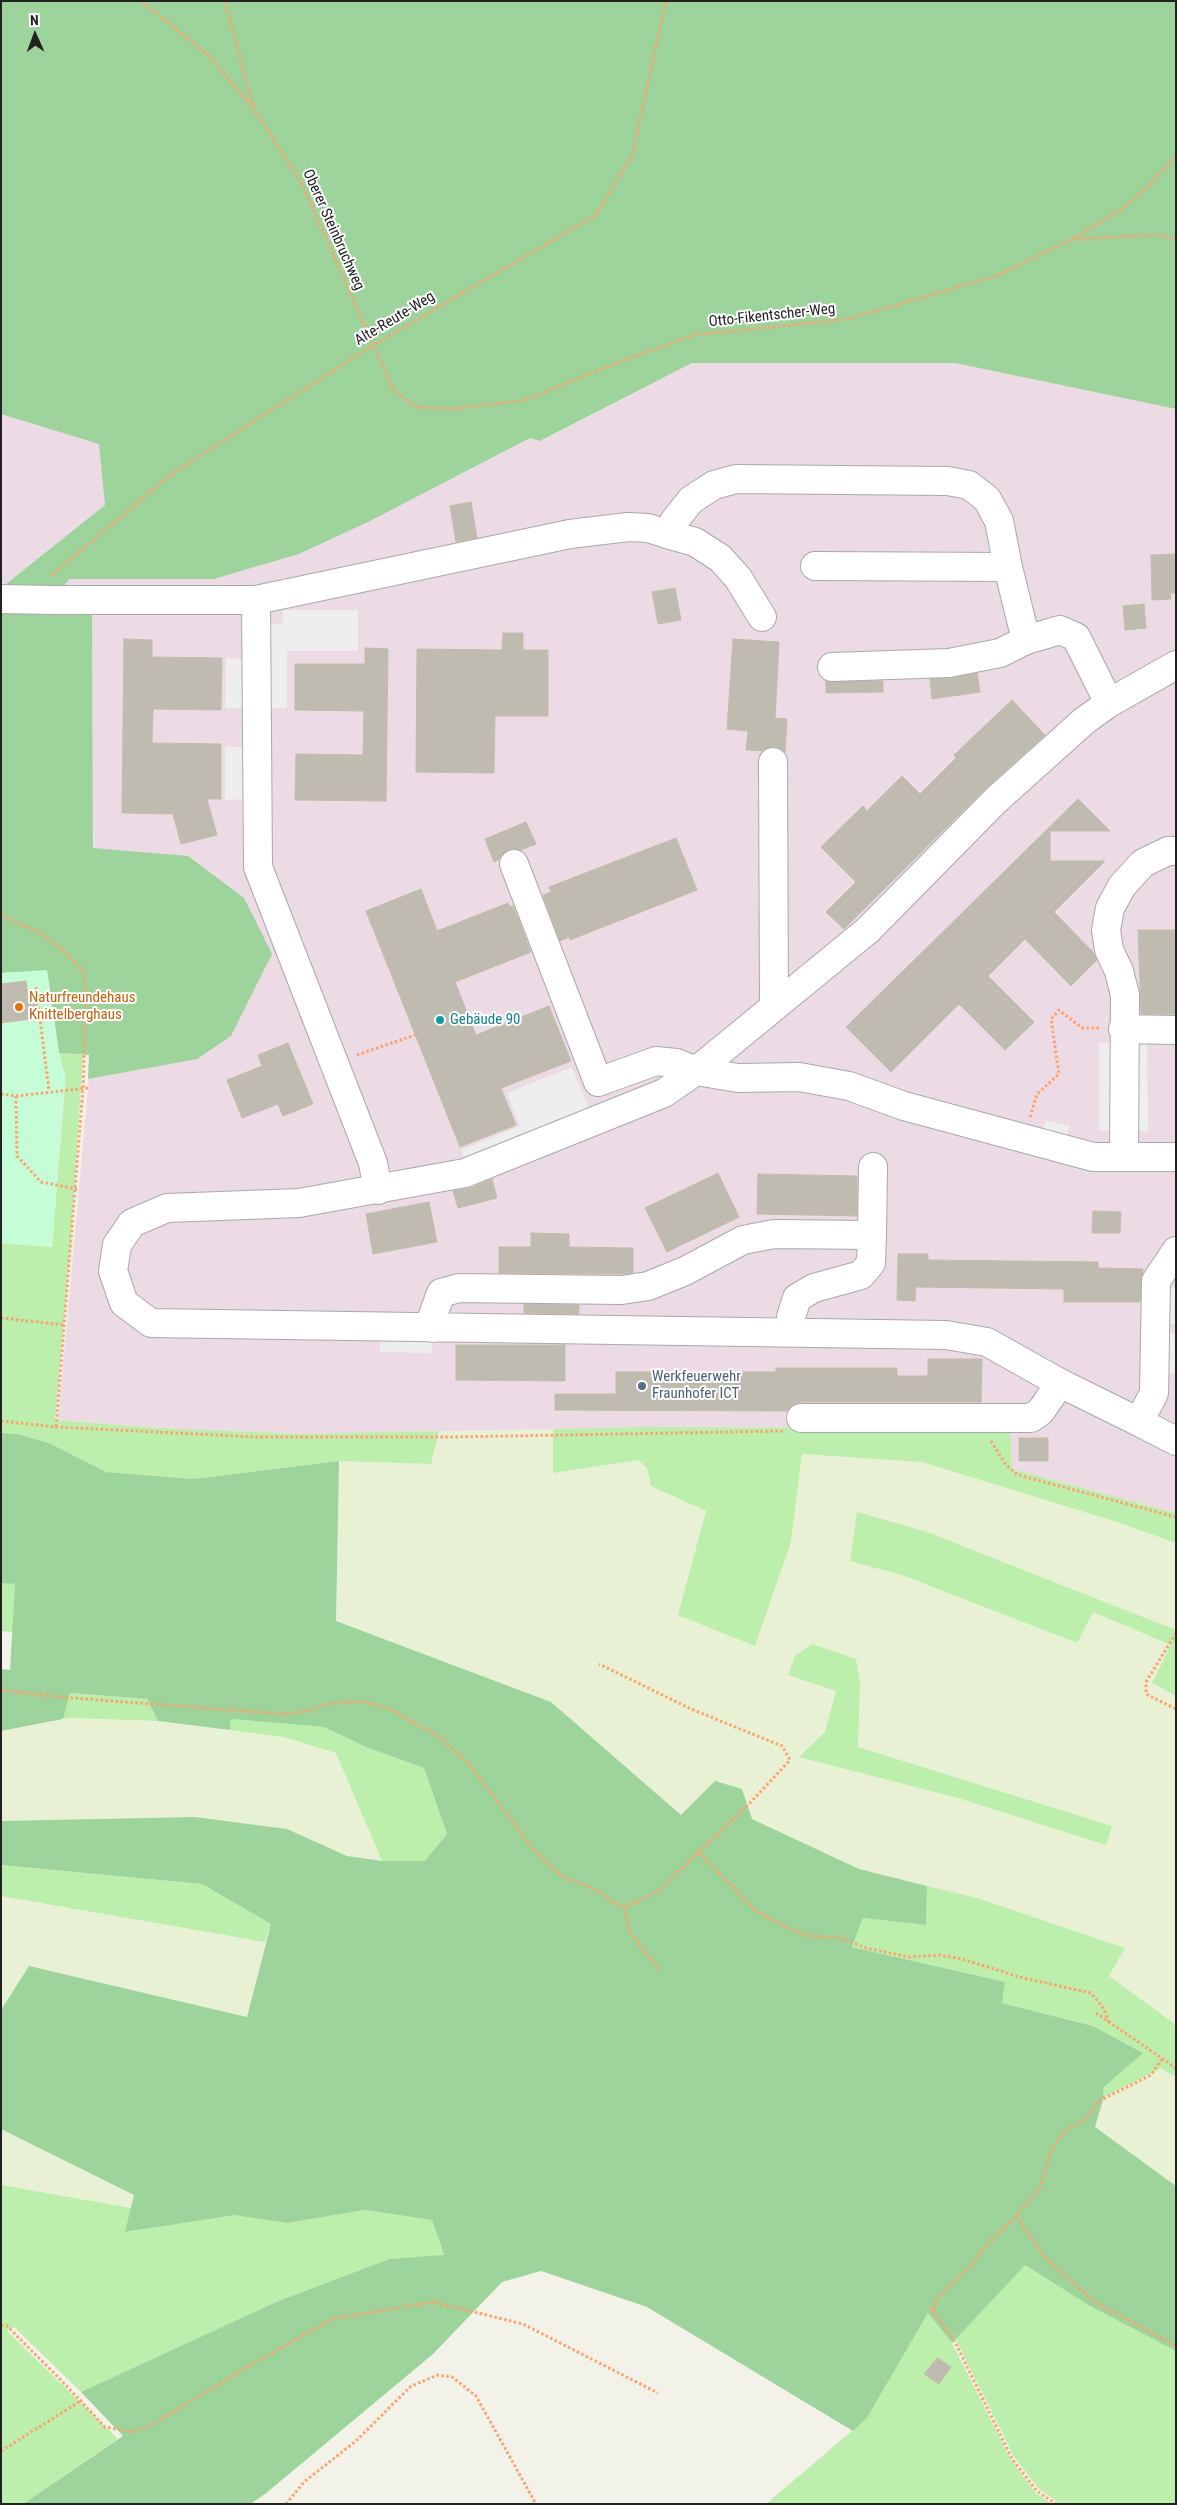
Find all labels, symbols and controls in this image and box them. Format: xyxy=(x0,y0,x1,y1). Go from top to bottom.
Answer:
north arrow xyxy=(10,10,60,60)
text: N xyxy=(30,12,39,28)
street label: Oberer Steinbruchweg xyxy=(298,167,368,293)
street label: Alte-Reute-Weg xyxy=(352,288,438,350)
street label: Otto-Fikentscher-Weg xyxy=(708,300,836,332)
place label: Naturfreundehaus Knittelberghaus xyxy=(29,989,136,1024)
marker: Naturfreundehaus Knittelberghaus xyxy=(13,1001,25,1013)
place label: Gebäude 90 xyxy=(450,1011,520,1029)
marker: Gebäude 90 xyxy=(434,1014,446,1026)
place label: Werkfeuerwehr Fraunhofer ICT xyxy=(652,1368,741,1403)
marker: Werkfeuerwehr Fraunhofer ICT xyxy=(636,1380,648,1392)

